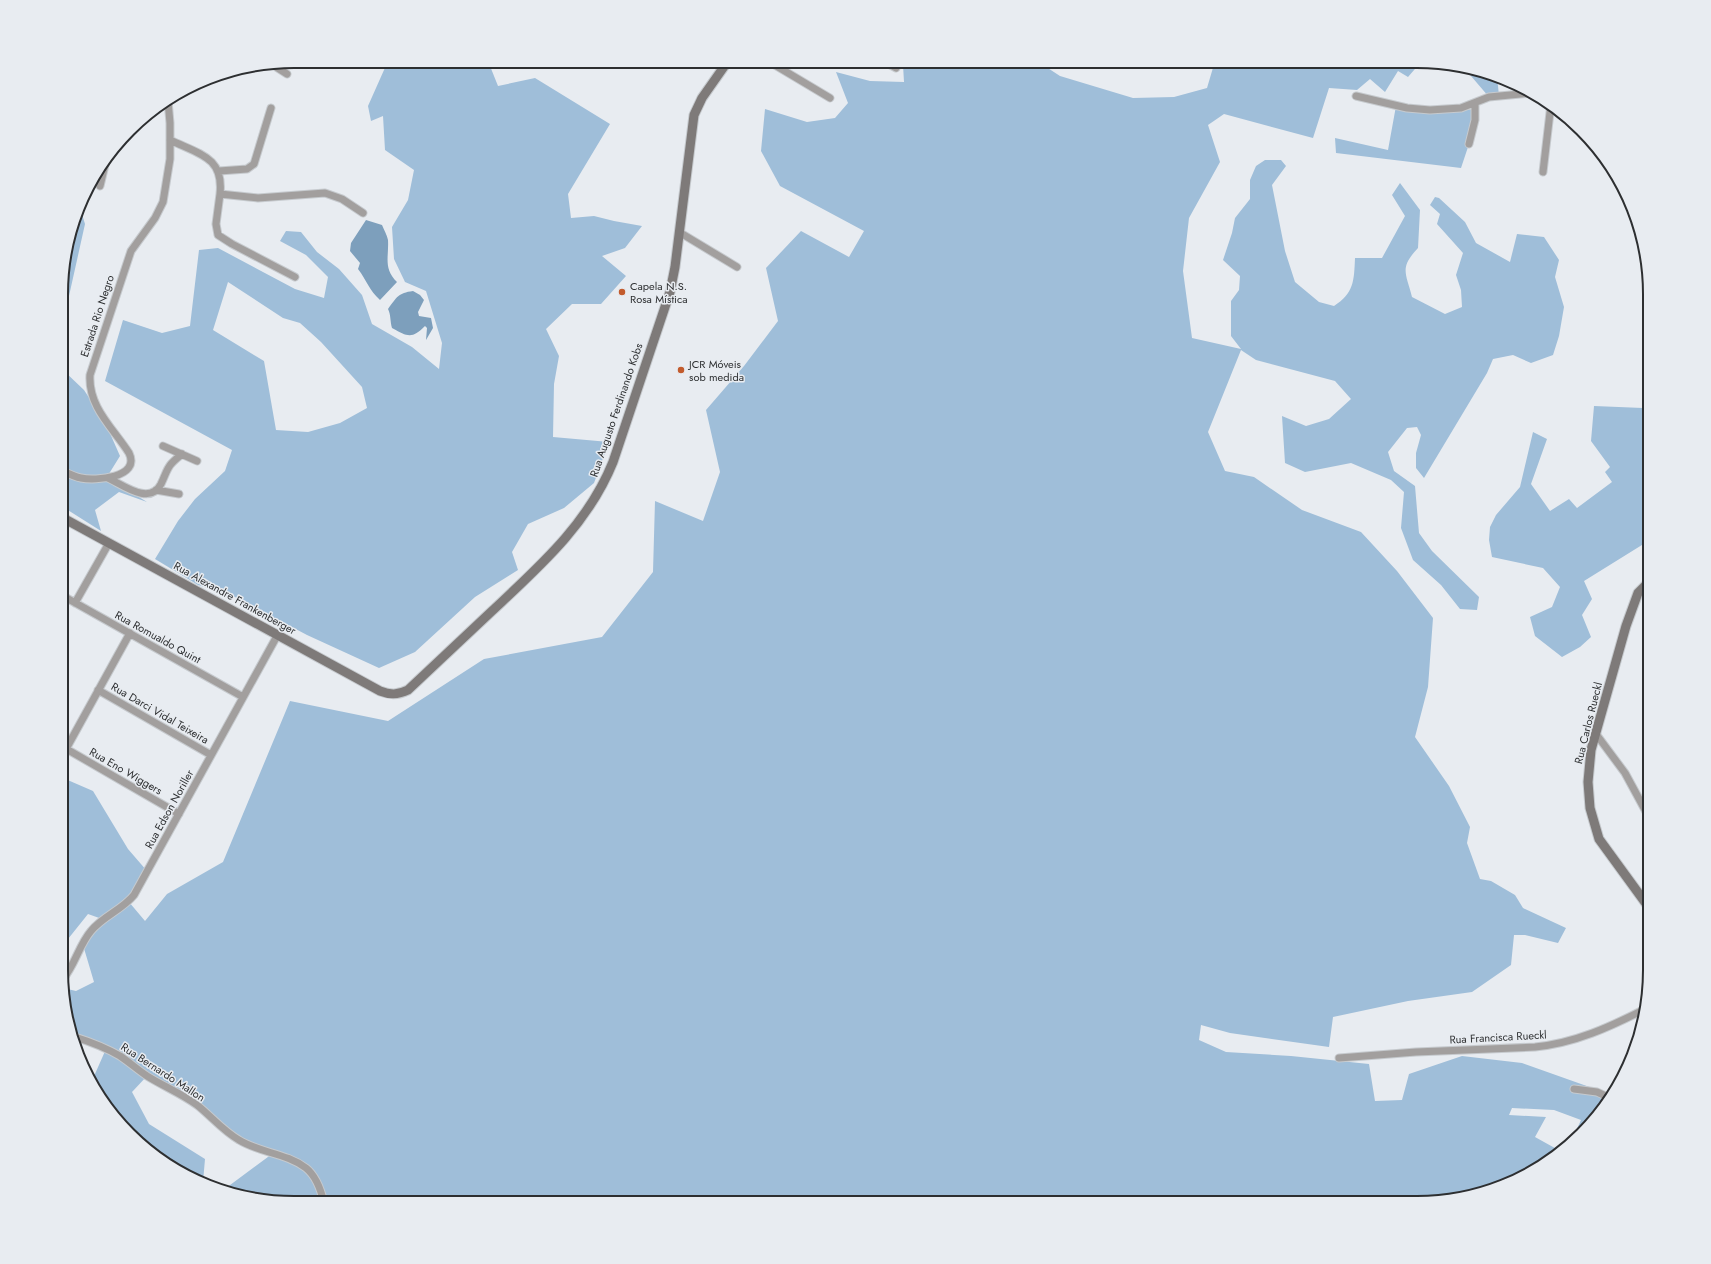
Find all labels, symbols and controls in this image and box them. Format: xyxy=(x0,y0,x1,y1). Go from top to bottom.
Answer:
street label: Estrada Rio Negro xyxy=(76,273,118,359)
place label: Capela N.S. Rosa Mística xyxy=(630,278,687,307)
marker: Capela N.S. Rosa Mística xyxy=(617,287,627,297)
street label: Rua Augusto Ferdinando Kobs xyxy=(586,340,647,479)
place label: JCR Móveis sob medida xyxy=(687,356,744,385)
marker: JCR Móveis sob medida xyxy=(676,365,686,375)
street label: Rua Alexandre Frankenberger xyxy=(171,558,299,639)
street label: Rua Romualdo Quint xyxy=(112,607,204,667)
street label: Rua Darci Vidal Teixeira xyxy=(108,678,212,748)
street label: Rua Carlos Rueckl xyxy=(1570,680,1606,766)
street label: Rua Eno Wiggers xyxy=(87,744,166,799)
street label: Rua Edson Noriller xyxy=(141,766,197,851)
street label: Rua Francisca Rueckl xyxy=(1449,1026,1547,1048)
street label: Rua Bernardo Mallon xyxy=(118,1039,208,1105)

